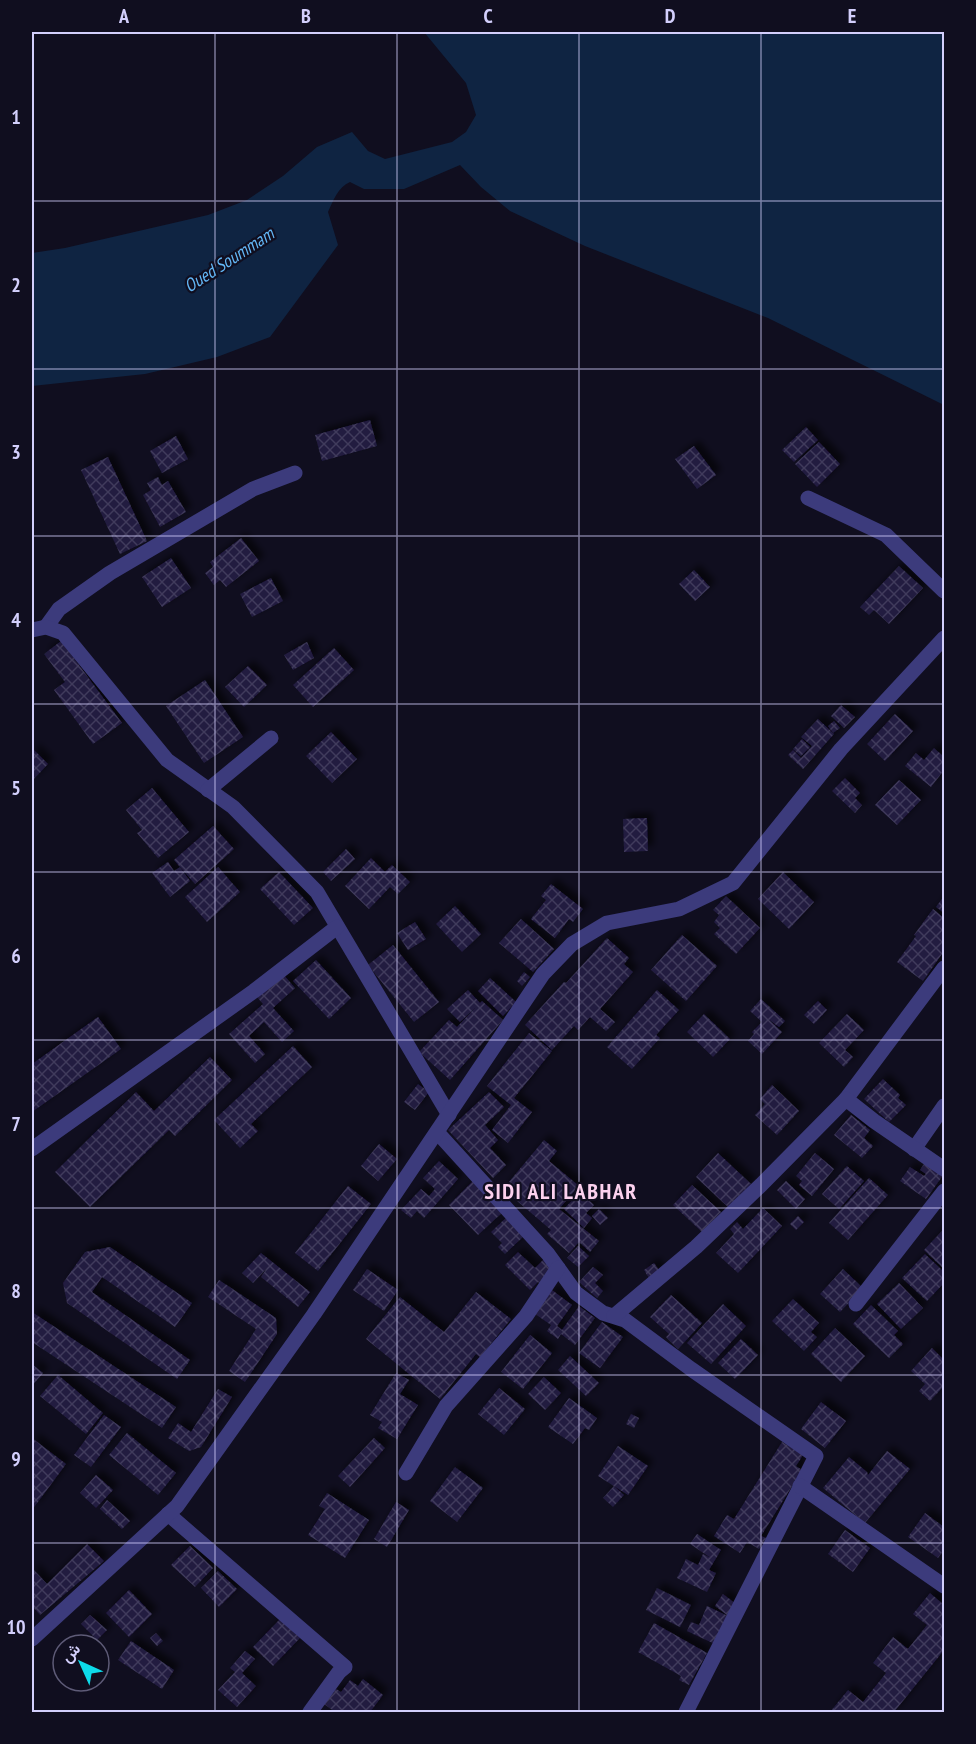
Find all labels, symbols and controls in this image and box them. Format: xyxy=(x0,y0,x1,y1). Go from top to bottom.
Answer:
text: A xyxy=(118,3,130,29)
text: B xyxy=(301,3,311,29)
text: C xyxy=(483,3,493,29)
text: D xyxy=(665,3,676,29)
text: E xyxy=(848,3,856,29)
text: 1 xyxy=(11,104,21,130)
water label: Oued Soummam xyxy=(180,221,279,297)
text: 2 xyxy=(11,272,21,298)
text: 3 xyxy=(11,439,21,465)
text: 4 xyxy=(11,607,21,633)
text: 5 xyxy=(11,775,21,801)
text: 6 xyxy=(11,943,21,969)
text: 7 xyxy=(11,1111,21,1137)
district label: SIDI ALI LABHAR xyxy=(484,1177,638,1205)
text: 8 xyxy=(11,1278,21,1304)
text: 9 xyxy=(11,1446,21,1472)
text: 10 xyxy=(6,1614,26,1640)
north arrow xyxy=(51,1633,111,1693)
text: ش xyxy=(57,1639,84,1666)

